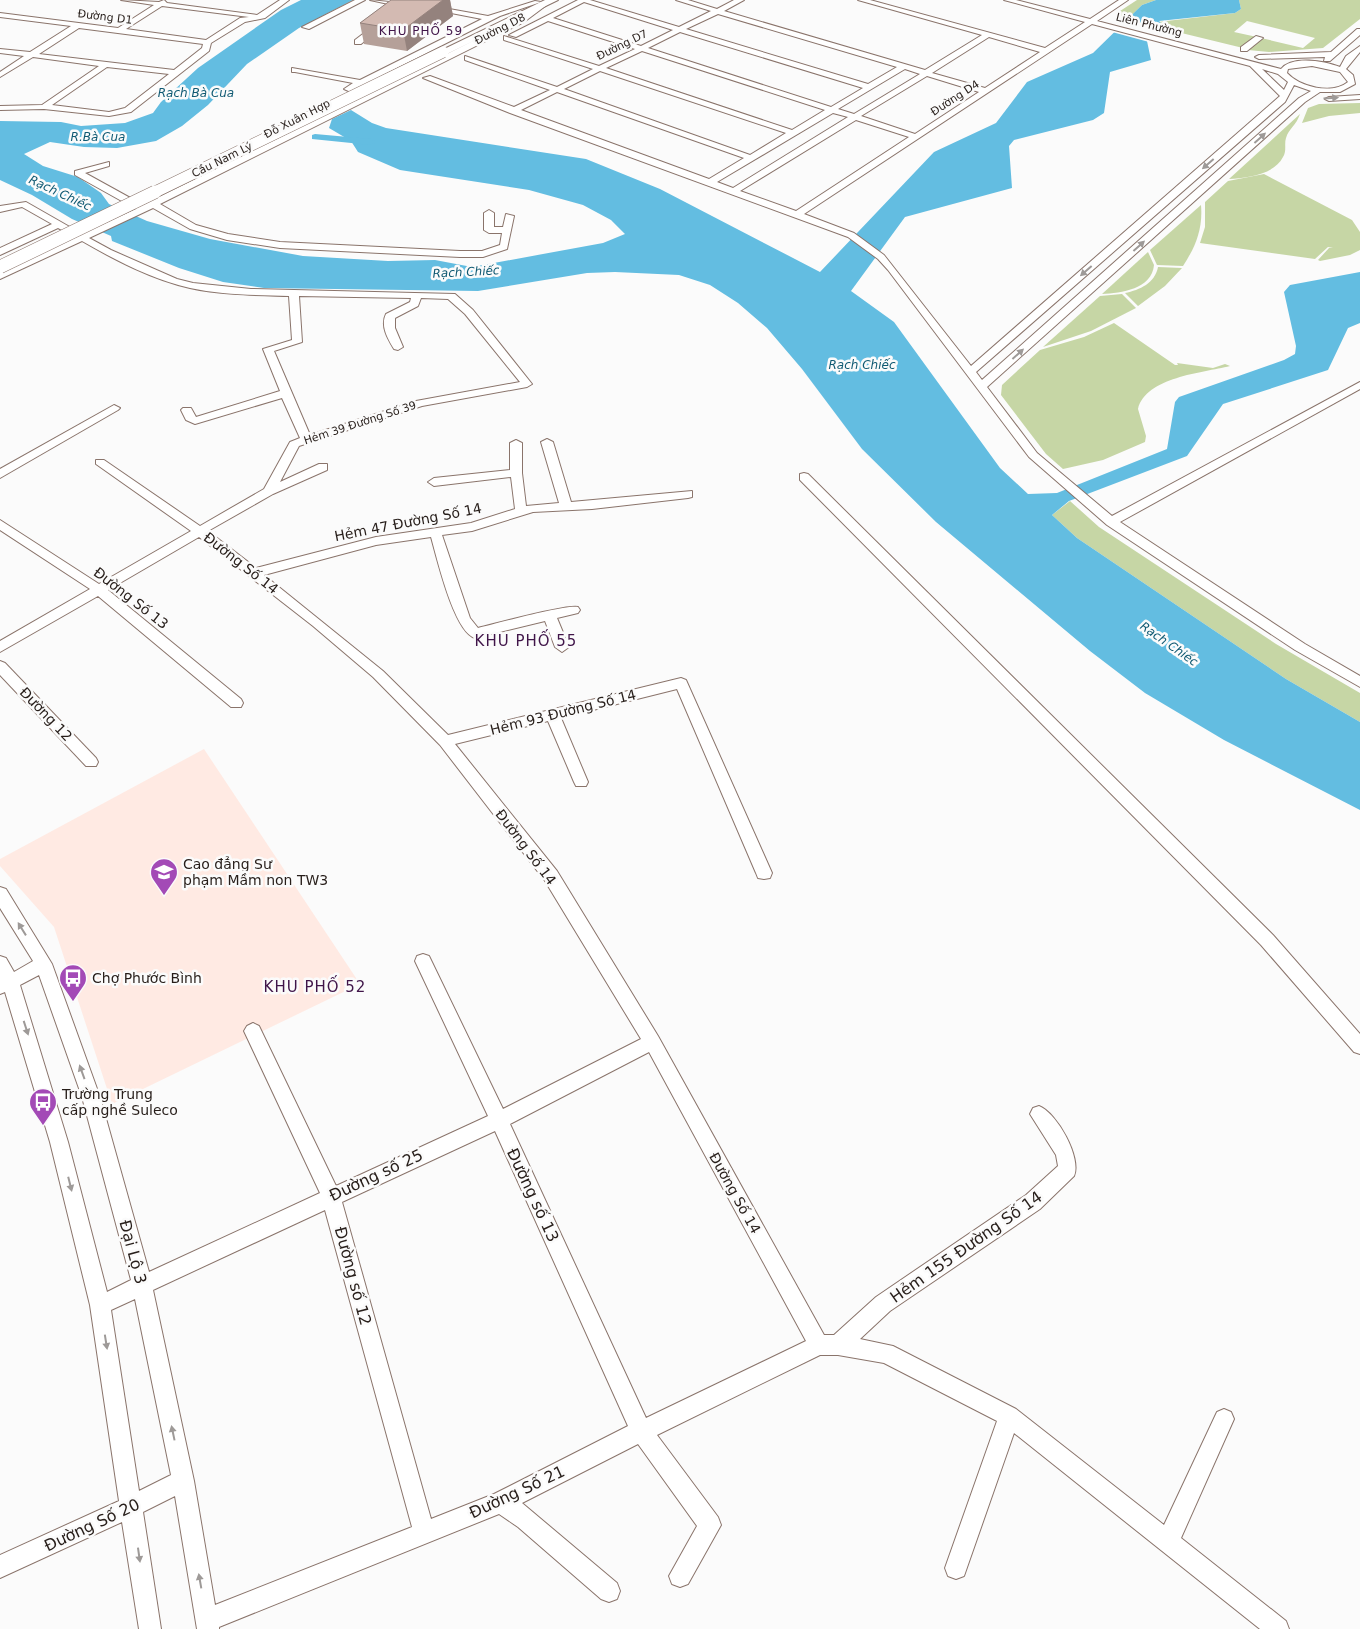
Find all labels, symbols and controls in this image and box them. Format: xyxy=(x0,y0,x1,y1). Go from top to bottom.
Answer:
street label: Đường D1 xyxy=(77,7,133,27)
street label: Đường D8 xyxy=(472,11,528,47)
street label: Liên Phường xyxy=(1115,11,1183,39)
district label: KHU PHỐ 59 xyxy=(379,22,463,38)
street label: Đường D7 xyxy=(594,27,650,63)
street label: Đường D4 xyxy=(928,78,982,118)
water label: Rạch Bà Cua xyxy=(158,86,234,100)
one-way arrow xyxy=(1323,94,1339,102)
street label: Đỗ Xuân Hợp xyxy=(262,97,332,141)
water label: R.Bà Cua xyxy=(71,130,125,144)
one-way arrow xyxy=(1254,132,1267,143)
street label: Cầu Nam Lý xyxy=(190,140,255,180)
one-way arrow xyxy=(1203,158,1215,170)
water label: Rạch Chiếc xyxy=(27,172,94,214)
one-way arrow xyxy=(1132,240,1145,251)
water label: Rạch Chiếc xyxy=(432,263,500,281)
one-way arrow xyxy=(1080,265,1092,277)
one-way arrow xyxy=(1011,348,1024,359)
water label: Rạch Chiếc xyxy=(828,358,896,372)
street label: Hẻm 39 Đường Số 39 xyxy=(302,399,418,447)
street label: Hẻm 47 Đường Số 14 xyxy=(333,500,483,544)
street label: Đường Số 14 xyxy=(201,529,282,597)
street label: Đường Số 13 xyxy=(91,564,171,632)
water label: Rạch Chiếc xyxy=(1138,619,1201,669)
district label: KHU PHỐ 55 xyxy=(475,629,577,650)
street label: Đường 12 xyxy=(17,684,75,744)
street label: Hẻm 93 Đường Số 14 xyxy=(488,686,638,738)
street label: Đường Số 14 xyxy=(492,806,560,888)
place label: Cao đẳng Sư phạm Mầm non TW3 xyxy=(183,856,328,888)
school or university icon: Cao đẳng Sư phạm Mầm non TW3 xyxy=(149,857,179,896)
one-way arrow xyxy=(17,922,26,935)
bus stop icon: Chợ Phước Bình xyxy=(58,963,88,1002)
place label: Chợ Phước Bình xyxy=(92,970,202,986)
district label: KHU PHỐ 52 xyxy=(264,975,366,996)
one-way arrow xyxy=(23,1020,30,1035)
one-way arrow xyxy=(78,1064,86,1079)
place label: Trường Trung cấp nghề Suleco xyxy=(61,1086,178,1118)
bus stop icon: Trường Trung cấp nghề Suleco xyxy=(28,1087,58,1126)
street label: Đường số 25 xyxy=(326,1145,426,1205)
street label: Đường số 13 xyxy=(503,1145,563,1245)
street label: Đường Số 14 xyxy=(706,1150,764,1236)
one-way arrow xyxy=(66,1176,74,1191)
street label: Hẻm 155 Đường Số 14 xyxy=(886,1187,1046,1307)
street label: Đại Lộ 3 xyxy=(115,1218,151,1286)
street label: Đường số 12 xyxy=(331,1225,375,1327)
one-way arrow xyxy=(102,1335,110,1351)
one-way arrow xyxy=(168,1424,176,1440)
street label: Đường Số 21 xyxy=(466,1462,568,1522)
street label: Đường Số 20 xyxy=(41,1495,143,1555)
one-way arrow xyxy=(136,1547,144,1563)
one-way arrow xyxy=(196,1573,204,1589)

